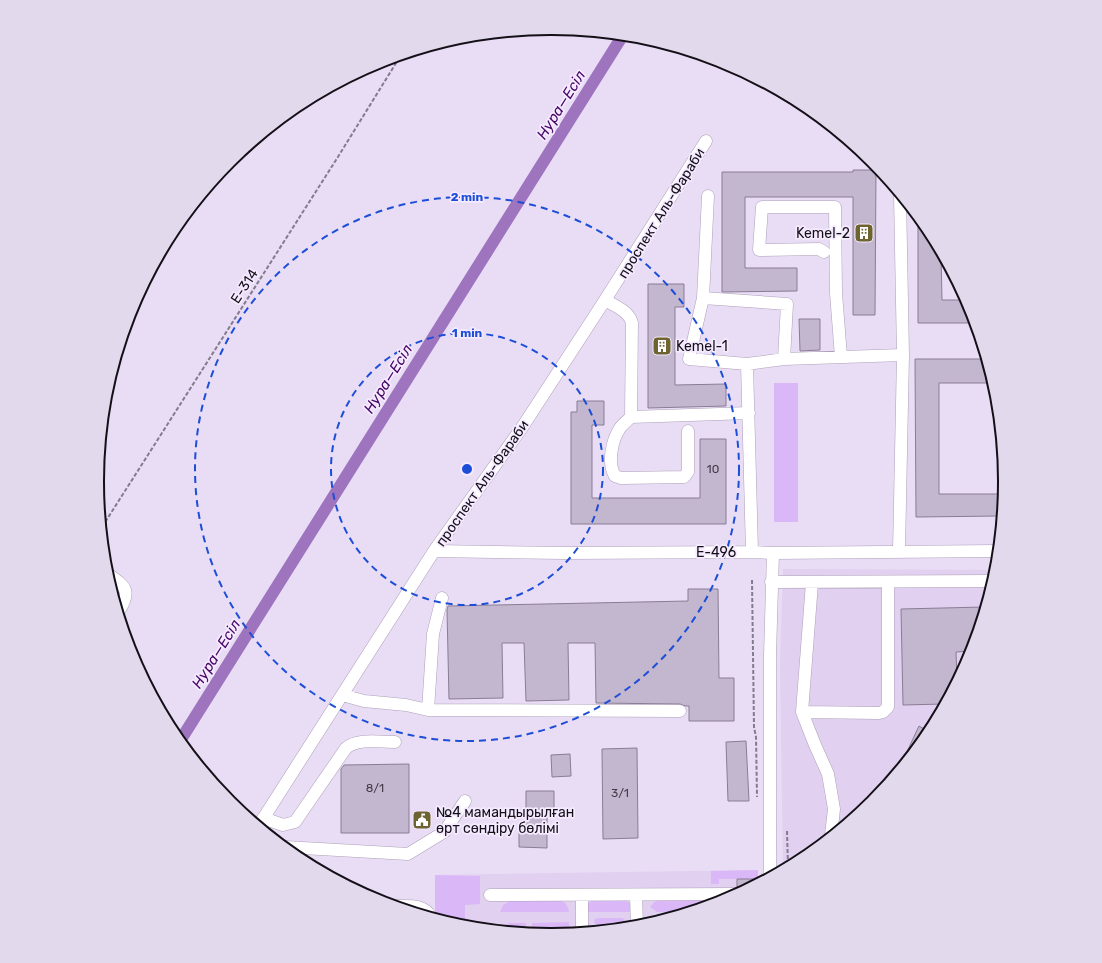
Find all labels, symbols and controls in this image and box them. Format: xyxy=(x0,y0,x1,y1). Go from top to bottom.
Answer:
water label: Нура—Есіл xyxy=(533,67,589,143)
street label: проспект Аль-Фараби xyxy=(614,145,708,282)
text: 2 min xyxy=(451,190,484,204)
building icon: Kemel-2 xyxy=(853,222,875,244)
place label: Kemel-2 xyxy=(796,225,850,242)
street label: E-314 xyxy=(227,266,262,307)
text: 1 min xyxy=(452,326,483,340)
building icon: Kemel-1 xyxy=(651,335,673,357)
place label: Kemel-1 xyxy=(676,338,728,355)
water label: Нура—Есіл xyxy=(360,341,416,417)
street label: проспект Аль-Фараби xyxy=(432,417,532,550)
centre of rings xyxy=(460,462,474,476)
house number: 10 xyxy=(707,462,719,476)
street label: E-496 xyxy=(696,544,736,561)
water label: Нура—Есіл xyxy=(188,616,244,692)
house number: 8/1 xyxy=(366,781,384,795)
house number: 3/1 xyxy=(611,786,629,800)
place label: №4 мамандырылған өрт сөндіру бөлімі xyxy=(436,804,574,837)
public building icon: №4 мамандырылған өрт сөндіру бөлімі xyxy=(411,809,433,831)

